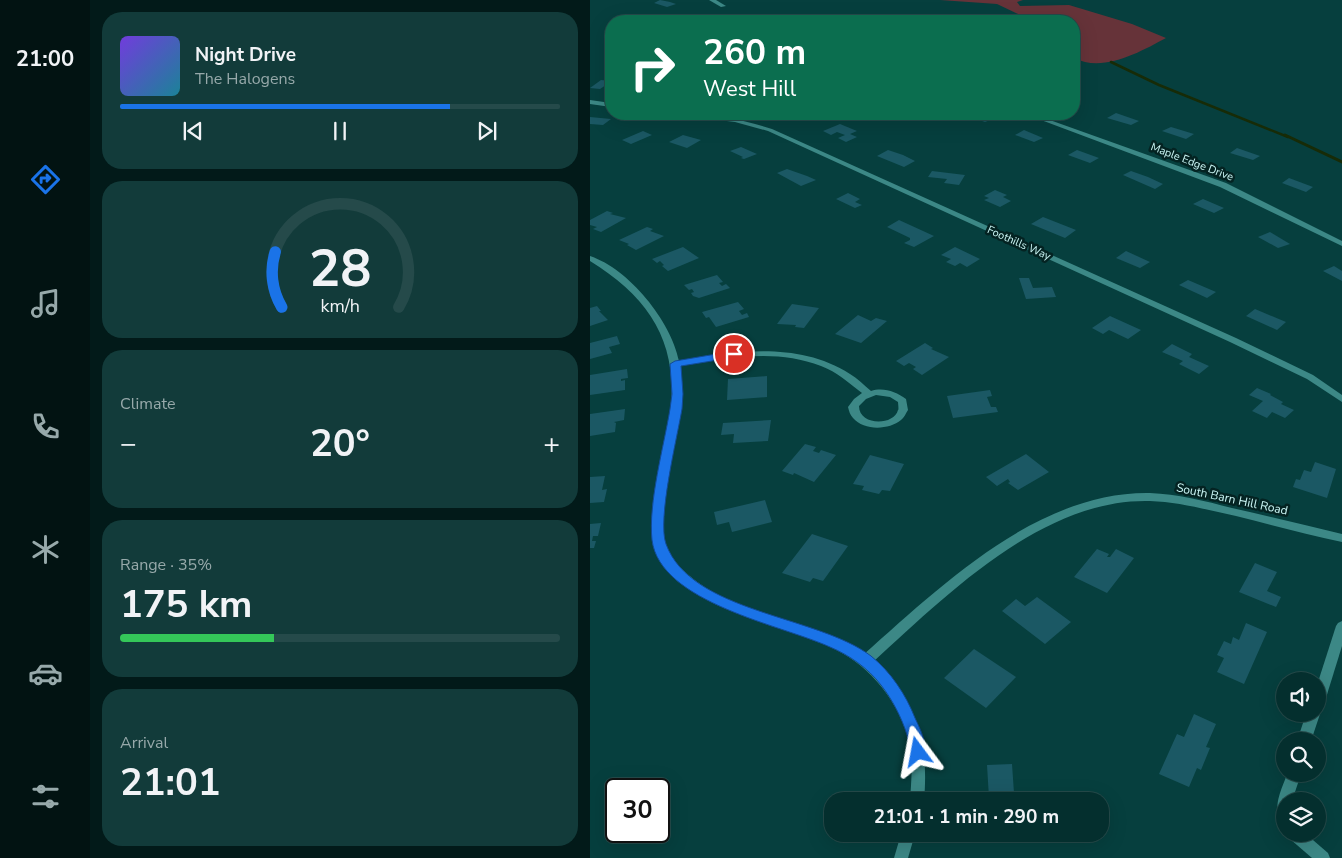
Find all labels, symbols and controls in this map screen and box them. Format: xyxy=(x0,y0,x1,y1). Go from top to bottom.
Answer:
text: 260 m xyxy=(703,29,806,76)
icon: right xyxy=(620,35,685,100)
text: Night Drive xyxy=(195,42,296,68)
text: 21:00 xyxy=(16,44,74,74)
text: The Halogens xyxy=(195,68,295,90)
text: West Hill xyxy=(703,74,796,104)
icon: previous xyxy=(179,117,207,145)
icon: pause xyxy=(326,117,354,145)
icon: next xyxy=(473,117,501,145)
street label: Maple Edge Drive xyxy=(1148,139,1236,185)
icon: directions xyxy=(28,162,63,197)
street label: Foothills Way xyxy=(985,222,1053,264)
text: 28 xyxy=(309,233,371,304)
icon: music xyxy=(28,286,63,321)
text: km/h xyxy=(320,294,360,318)
pin xyxy=(713,333,755,375)
icon: arrive xyxy=(720,340,748,368)
text: Climate xyxy=(120,393,175,415)
icon: phone xyxy=(28,409,63,444)
text: 20° xyxy=(310,418,370,469)
text: − xyxy=(120,425,137,463)
text: + xyxy=(543,425,560,463)
street label: South Barn Hill Road xyxy=(1175,479,1289,519)
icon: climate xyxy=(28,532,63,567)
text: Range · 35% xyxy=(120,554,212,576)
text: 175 km xyxy=(120,579,252,630)
icon: car xyxy=(28,656,63,691)
map controls xyxy=(1276,672,1326,842)
button: sound xyxy=(1276,672,1326,722)
position arrow xyxy=(891,725,943,777)
text: Arrival xyxy=(120,732,168,754)
button: search xyxy=(1276,732,1326,782)
text: 21:01 xyxy=(120,757,221,808)
speed limit sign: 30 xyxy=(605,778,670,843)
icon: filters xyxy=(28,779,63,814)
button: layers xyxy=(1276,792,1326,842)
text: 21:01 · 1 min · 290 m xyxy=(874,804,1059,830)

